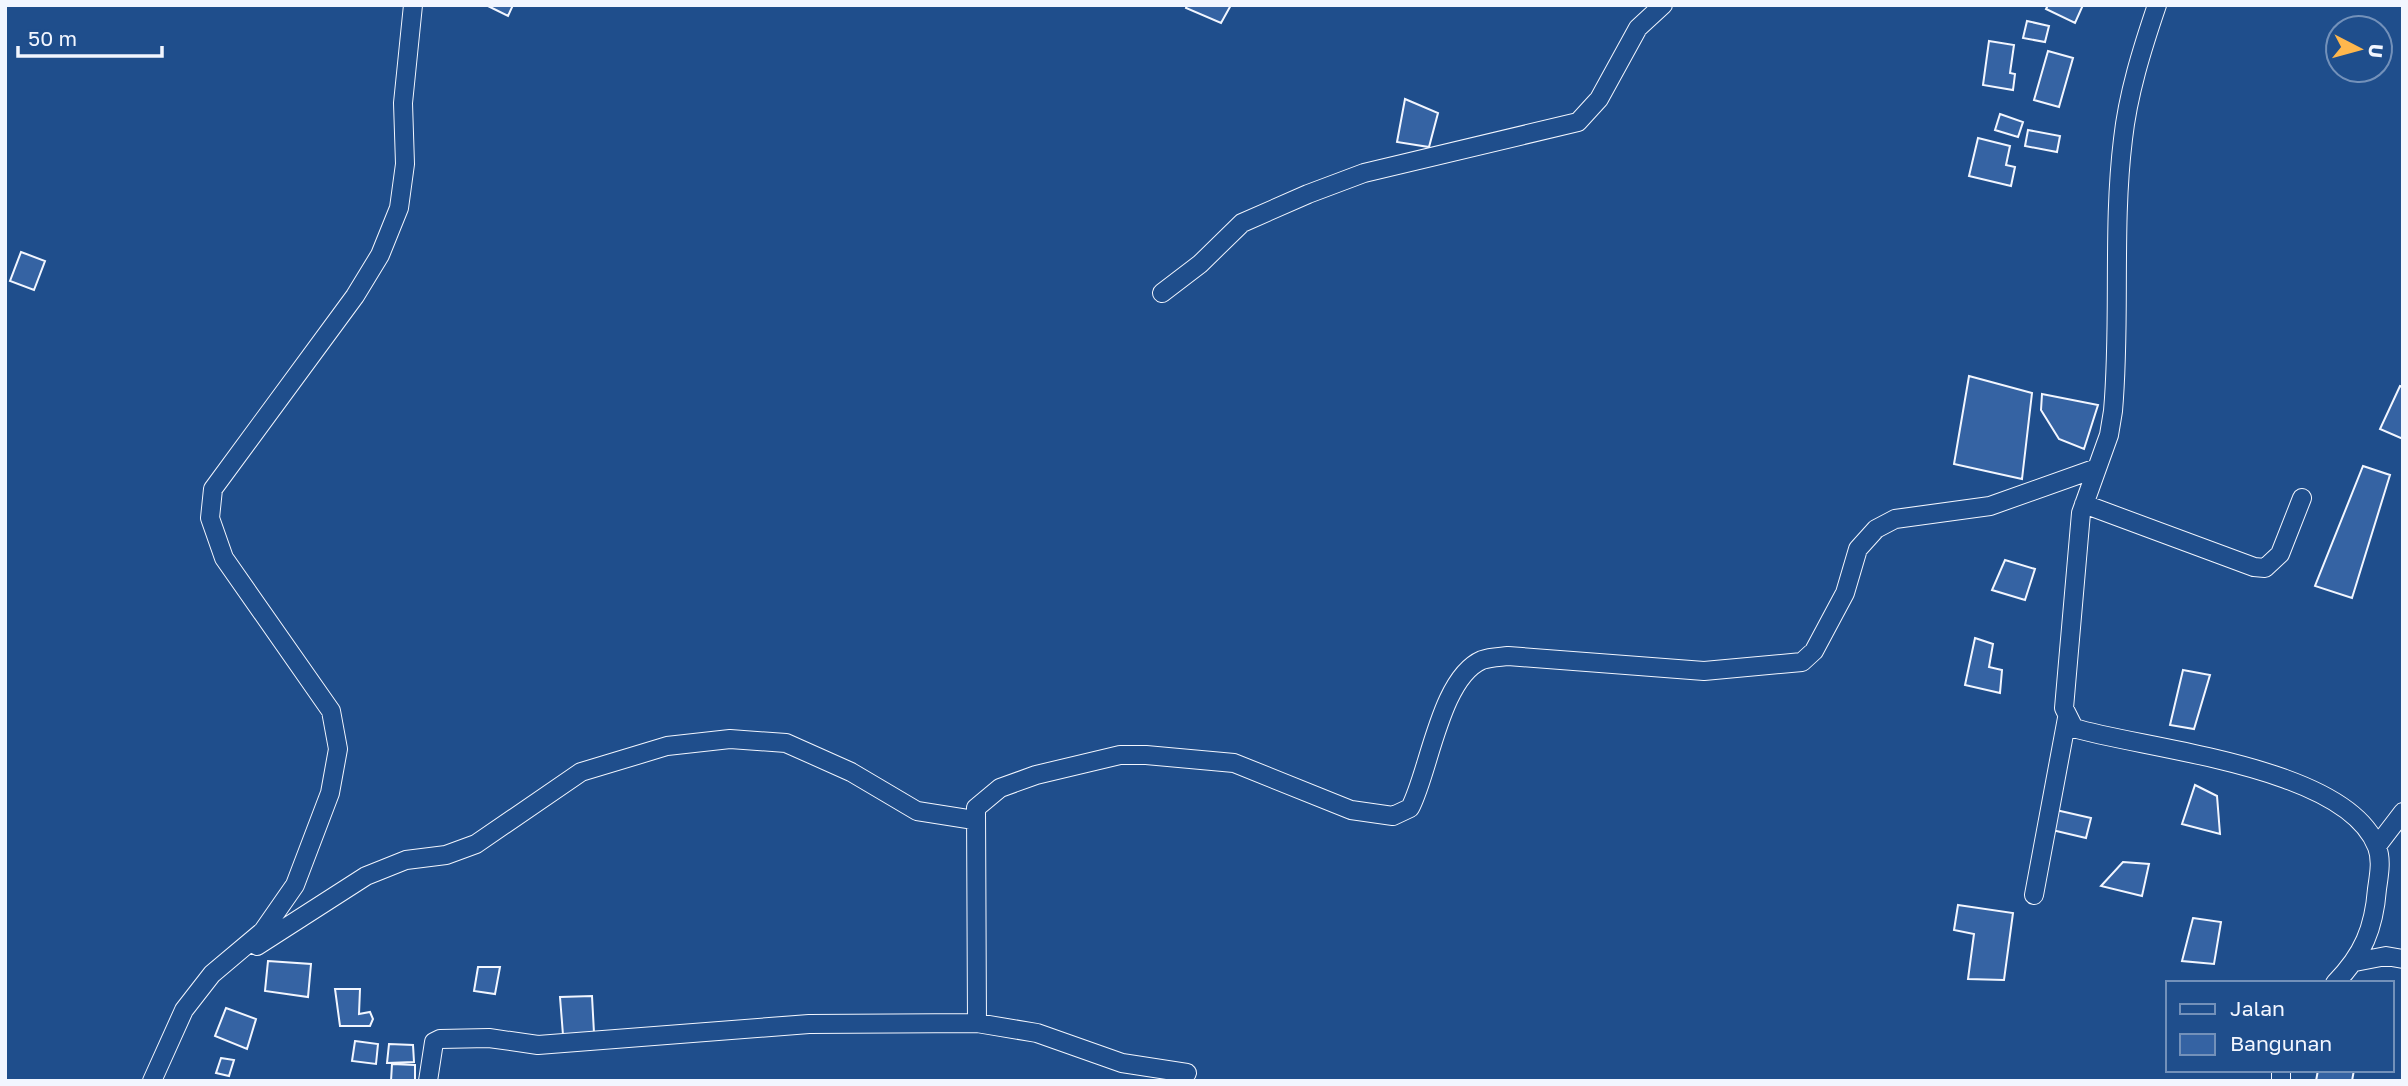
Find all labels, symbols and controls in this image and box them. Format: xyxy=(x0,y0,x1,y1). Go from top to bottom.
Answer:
scale bar xyxy=(18,14,161,58)
north arrow xyxy=(2324,14,2394,84)
text: 50 m xyxy=(28,25,77,51)
text: U xyxy=(2364,43,2389,59)
legend xyxy=(2166,981,2394,1072)
text: Jalan xyxy=(2230,995,2285,1021)
text: Bangunan xyxy=(2230,1030,2332,1056)

